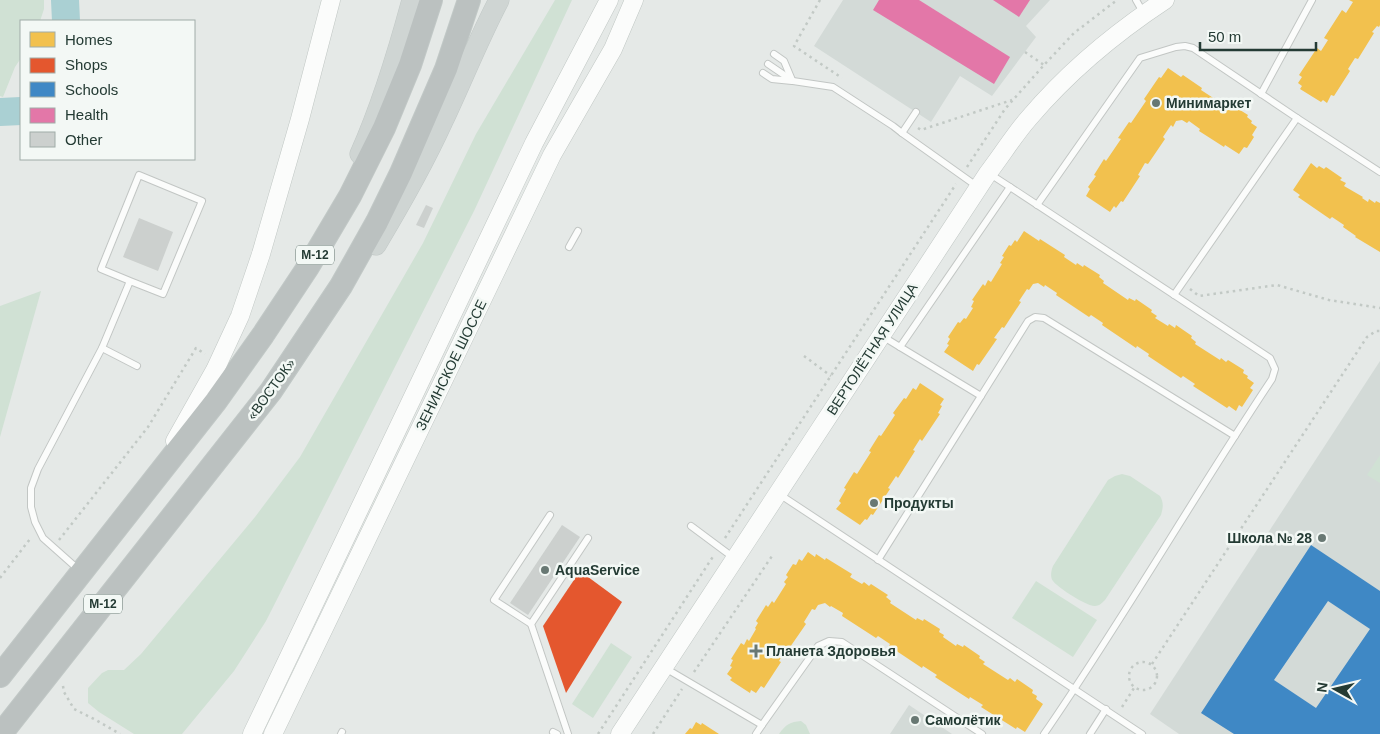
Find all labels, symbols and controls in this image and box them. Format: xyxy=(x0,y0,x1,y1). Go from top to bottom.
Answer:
legend xyxy=(20,20,195,160)
scale bar xyxy=(1200,20,1316,52)
text: 50 m xyxy=(1208,28,1241,45)
text: Homes xyxy=(65,31,113,48)
text: Shops xyxy=(65,56,108,73)
text: Schools xyxy=(65,81,118,98)
place label: Минимаркет xyxy=(1166,95,1251,111)
marker: Минимаркет xyxy=(1150,97,1162,109)
text: Health xyxy=(65,106,108,123)
text: Other xyxy=(65,131,103,148)
road number: М-12 xyxy=(296,246,334,264)
street label: ВЕРТОЛЁТНАЯ УЛИЦА xyxy=(823,280,921,418)
street label: ЗЕНИНСКОЕ ШОССЕ xyxy=(412,297,490,433)
street label: «ВОСТОК» xyxy=(243,355,299,423)
place label: Продукты xyxy=(884,495,954,511)
marker: Продукты xyxy=(868,497,880,509)
place label: Школа № 28 xyxy=(1227,530,1312,546)
marker: Школа № 28 xyxy=(1316,532,1328,544)
place label: AquaService xyxy=(555,562,640,578)
marker: AquaService xyxy=(539,564,551,576)
road number: М-12 xyxy=(84,594,122,614)
place label: Планета Здоровья xyxy=(766,643,896,659)
marker: Планета Здоровья xyxy=(750,645,762,657)
north arrow xyxy=(1310,664,1360,714)
text: N xyxy=(1313,681,1331,693)
place label: Самолётик xyxy=(925,712,1002,728)
marker: Самолётик xyxy=(909,714,921,726)

